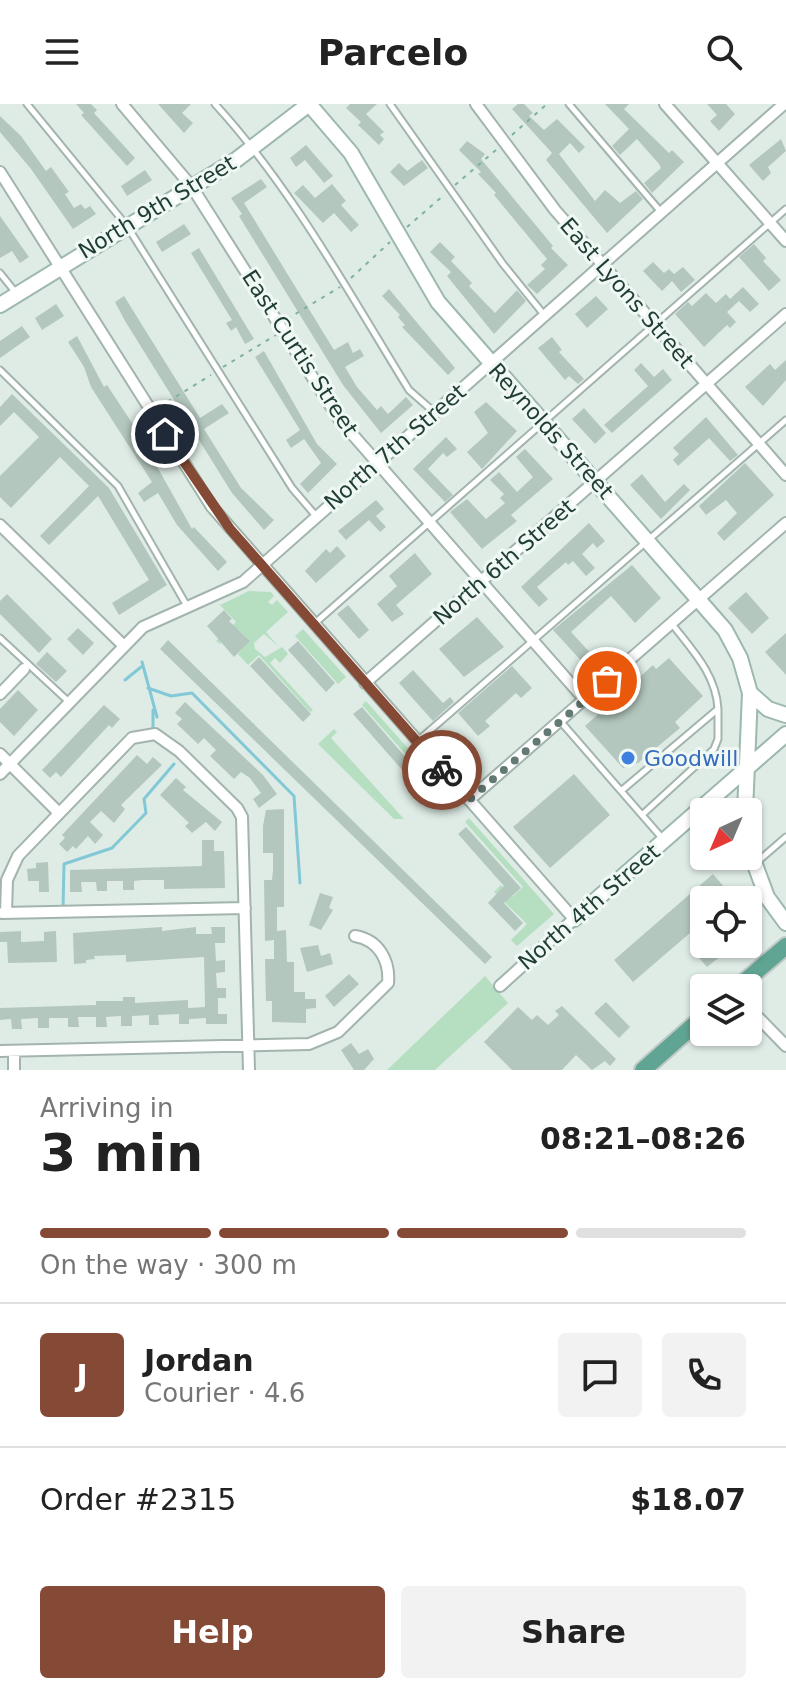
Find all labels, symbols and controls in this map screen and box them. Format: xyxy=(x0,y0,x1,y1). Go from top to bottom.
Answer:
icon: menu xyxy=(40,30,84,74)
icon: search xyxy=(702,30,746,74)
text: Parcelo xyxy=(318,32,468,73)
street label: North 9th Street xyxy=(74,150,240,264)
street label: East Lyons Street xyxy=(555,213,699,373)
street label: East Curtis Street xyxy=(237,265,363,441)
street label: Reynolds Street xyxy=(484,358,619,504)
street label: North 7th Street xyxy=(319,379,471,515)
pin xyxy=(131,400,199,468)
icon: home xyxy=(143,412,187,456)
street label: North 6th Street xyxy=(428,494,580,630)
pin xyxy=(573,647,641,715)
icon: bag xyxy=(585,659,629,703)
courier xyxy=(402,730,482,810)
place label: Goodwill xyxy=(644,746,738,771)
icon: bike xyxy=(420,748,464,792)
marker: Goodwill xyxy=(619,749,637,767)
north arrow xyxy=(690,798,762,870)
map controls xyxy=(690,798,762,1046)
street label: North 4th Street xyxy=(513,839,665,975)
button: locate xyxy=(690,886,762,958)
button: layers xyxy=(690,974,762,1046)
text: Arriving in xyxy=(40,1093,174,1123)
text: 08:21–08:26 xyxy=(540,1121,746,1156)
text: 3 min xyxy=(40,1123,203,1183)
text: On the way · 300 m xyxy=(40,1250,297,1280)
button: chat xyxy=(558,1333,642,1417)
button: phone xyxy=(662,1333,746,1417)
text: Jordan xyxy=(144,1343,254,1378)
text: J xyxy=(76,1358,88,1393)
text: Courier · 4.6 xyxy=(144,1378,305,1408)
text: Order #2315 xyxy=(40,1482,236,1517)
text: $18.07 xyxy=(630,1482,746,1517)
button: Help xyxy=(40,1586,385,1678)
button: Share xyxy=(401,1586,746,1678)

